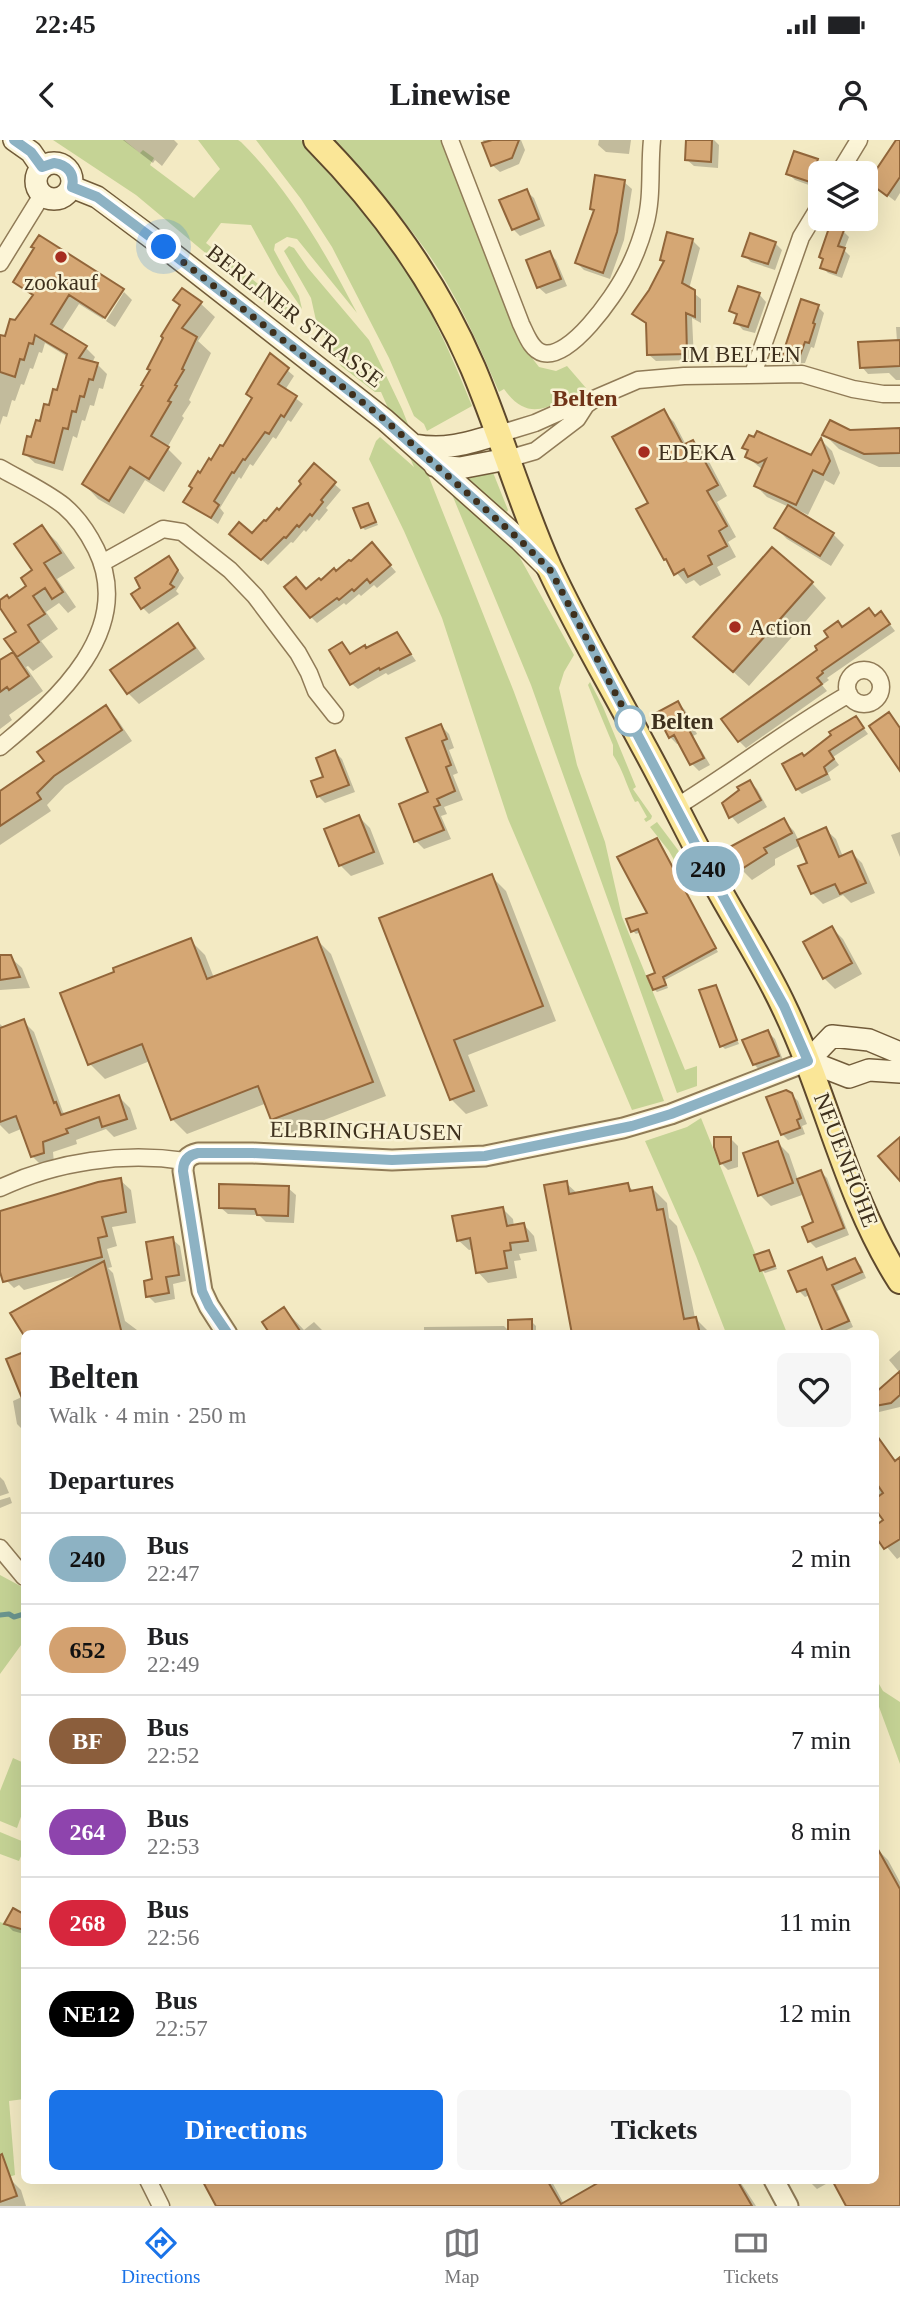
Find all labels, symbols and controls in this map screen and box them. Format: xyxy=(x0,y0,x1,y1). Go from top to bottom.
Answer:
text: 22:45 xyxy=(35,10,96,39)
icon: back xyxy=(28,76,66,114)
text: Linewise xyxy=(390,76,510,112)
icon: person xyxy=(834,76,872,114)
map controls xyxy=(808,161,878,231)
button: layers xyxy=(808,161,878,231)
your location xyxy=(146,229,181,264)
street label: BERLINER STRASSE xyxy=(202,239,388,393)
marker: zookauf xyxy=(53,249,69,265)
place label: zookauf xyxy=(24,270,98,295)
street label: IM BELTEN xyxy=(681,342,801,367)
district label: Belten xyxy=(552,385,618,411)
place label: EDEKA xyxy=(658,440,736,465)
marker: EDEKA xyxy=(636,444,652,460)
place label: Action xyxy=(749,615,812,640)
marker: Action xyxy=(727,619,743,635)
marker: Belten xyxy=(615,706,645,736)
place label: Belten xyxy=(651,709,714,734)
line badge: 240 xyxy=(668,846,748,892)
text: 240 xyxy=(690,856,726,882)
street label: NEUENHÖHE xyxy=(809,1089,883,1231)
street label: ELBRINGHAUSEN xyxy=(269,1117,463,1145)
button: heart xyxy=(777,1353,851,1427)
text: Belten xyxy=(49,1359,139,1395)
text: Walk · 4 min · 250 m xyxy=(49,1403,246,1428)
text: Departures xyxy=(49,1466,174,1495)
text: Bus xyxy=(147,1531,189,1560)
text: 2 min xyxy=(791,1544,851,1573)
text: 240 xyxy=(70,1546,106,1572)
text: 22:47 xyxy=(147,1561,199,1586)
text: Bus xyxy=(147,1622,189,1651)
text: 4 min xyxy=(791,1635,851,1664)
text: 652 xyxy=(70,1637,106,1663)
text: 22:49 xyxy=(147,1652,199,1677)
text: Bus xyxy=(147,1713,189,1742)
text: 7 min xyxy=(791,1726,851,1755)
text: BF xyxy=(72,1728,103,1754)
text: 22:52 xyxy=(147,1743,199,1768)
text: Bus xyxy=(147,1804,189,1833)
text: 8 min xyxy=(791,1817,851,1846)
text: 264 xyxy=(70,1819,106,1845)
text: 22:53 xyxy=(147,1834,199,1859)
text: Bus xyxy=(147,1895,189,1924)
text: 11 min xyxy=(779,1908,851,1937)
text: 268 xyxy=(70,1910,106,1936)
text: 22:56 xyxy=(147,1925,199,1950)
text: Bus xyxy=(155,1986,197,2015)
text: 12 min xyxy=(778,1999,851,2028)
text: NE12 xyxy=(63,2001,120,2027)
text: 22:57 xyxy=(155,2016,208,2041)
button: Directions xyxy=(49,2090,443,2170)
button: Tickets xyxy=(457,2090,851,2170)
tab: Directions xyxy=(121,2224,200,2288)
tab: Map xyxy=(443,2224,481,2288)
tab: Tickets xyxy=(723,2224,779,2288)

